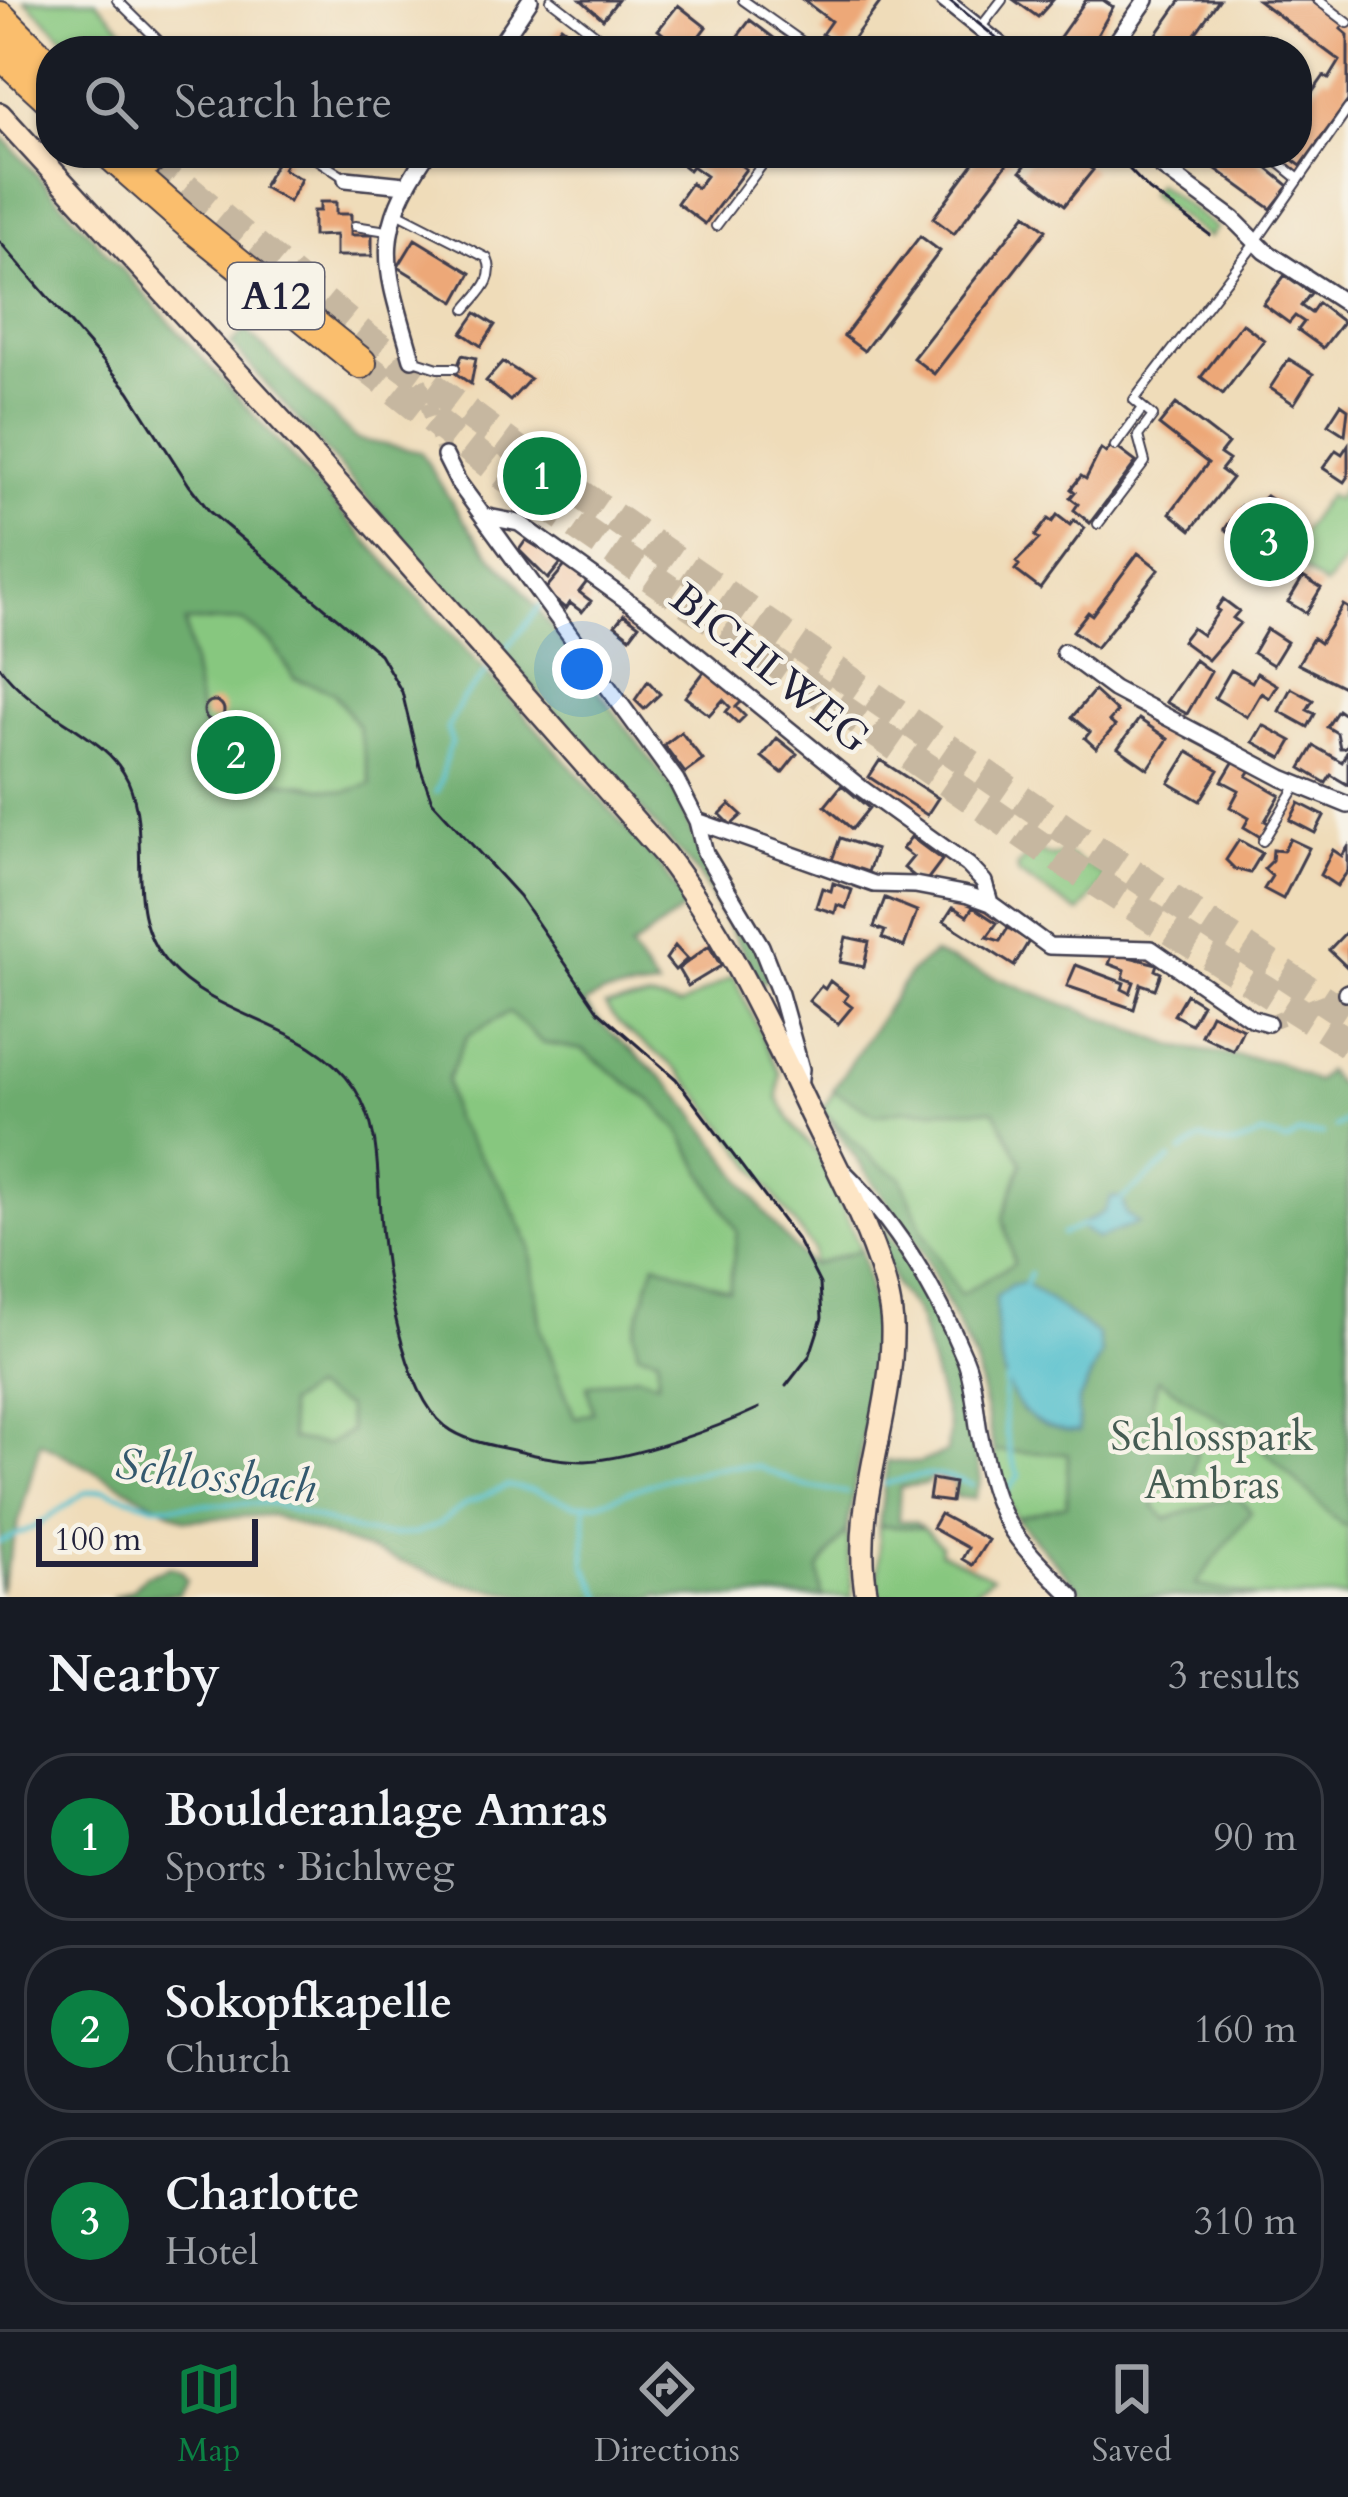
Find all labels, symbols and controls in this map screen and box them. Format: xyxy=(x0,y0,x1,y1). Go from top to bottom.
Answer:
search box xyxy=(36,36,1312,168)
icon: search xyxy=(78,69,144,135)
text: Search here xyxy=(174,72,392,133)
road number: A12 xyxy=(228,263,324,329)
pin: 1 xyxy=(503,431,581,521)
pin: 3 xyxy=(1230,497,1308,587)
street label: BICHLWEG xyxy=(658,570,882,766)
your location xyxy=(552,639,612,699)
pin: 2 xyxy=(197,710,275,800)
park label: Schlosspark Ambras xyxy=(1110,1408,1314,1513)
water label: Schlossbach xyxy=(112,1433,320,1519)
scale bar xyxy=(36,1513,258,1566)
text: 100 m xyxy=(54,1517,141,1562)
text: Nearby xyxy=(48,1640,220,1710)
text: 3 results xyxy=(1168,1649,1300,1702)
text: Boulderanlage Amras xyxy=(165,1780,608,1841)
text: 1 xyxy=(80,1811,100,1864)
text: 90 m xyxy=(1214,1811,1297,1864)
text: Sports · Bichlweg xyxy=(165,1841,454,1894)
text: Sokopfkapelle xyxy=(165,1972,452,2033)
text: 2 xyxy=(80,2003,100,2056)
text: 160 m xyxy=(1194,2003,1297,2056)
text: Church xyxy=(165,2033,291,2086)
text: Charlotte xyxy=(165,2164,360,2225)
text: 3 xyxy=(80,2195,100,2248)
text: 310 m xyxy=(1194,2195,1297,2248)
text: Hotel xyxy=(165,2225,259,2278)
tab: Map xyxy=(176,2356,242,2473)
tab: Directions xyxy=(594,2356,740,2473)
tab: Saved xyxy=(1092,2356,1172,2473)

